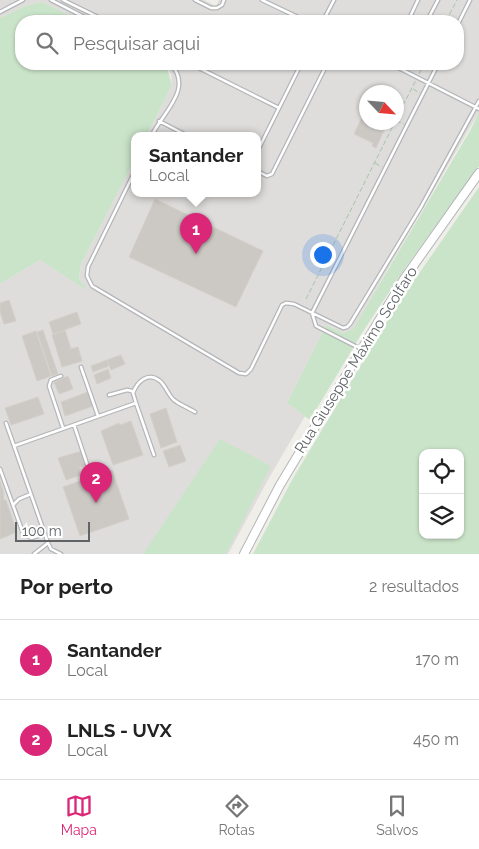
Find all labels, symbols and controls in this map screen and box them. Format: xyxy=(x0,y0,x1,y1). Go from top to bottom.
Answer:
search box xyxy=(15,15,464,70)
icon: search xyxy=(33,29,61,57)
text: Pesquisar aqui xyxy=(73,32,200,54)
north arrow xyxy=(359,85,404,130)
popup xyxy=(131,132,261,197)
text: Santander xyxy=(149,144,243,166)
text: Local xyxy=(149,166,189,185)
pin: 1 xyxy=(180,213,212,254)
your location xyxy=(310,242,336,268)
street label: Rua Giuseppe Máximo Scolfaro xyxy=(291,263,421,457)
map controls xyxy=(419,449,464,539)
button: locate xyxy=(419,449,464,494)
pin: 2 xyxy=(80,462,112,503)
button: layers xyxy=(419,494,464,539)
scale bar xyxy=(15,519,90,542)
text: 100 m xyxy=(22,523,62,539)
text: Por perto xyxy=(20,574,113,599)
text: 2 resultados xyxy=(369,577,459,596)
text: Santander xyxy=(67,639,162,661)
text: 1 xyxy=(32,650,40,669)
text: 170 m xyxy=(415,650,459,669)
text: Local xyxy=(67,661,108,680)
text: LNLS - UVX xyxy=(67,719,172,741)
text: 2 xyxy=(31,730,41,749)
text: 450 m xyxy=(413,730,459,749)
text: Local xyxy=(67,741,108,760)
tab: Mapa xyxy=(61,792,97,838)
tab: Rotas xyxy=(218,792,255,838)
tab: Salvos xyxy=(376,792,418,838)

